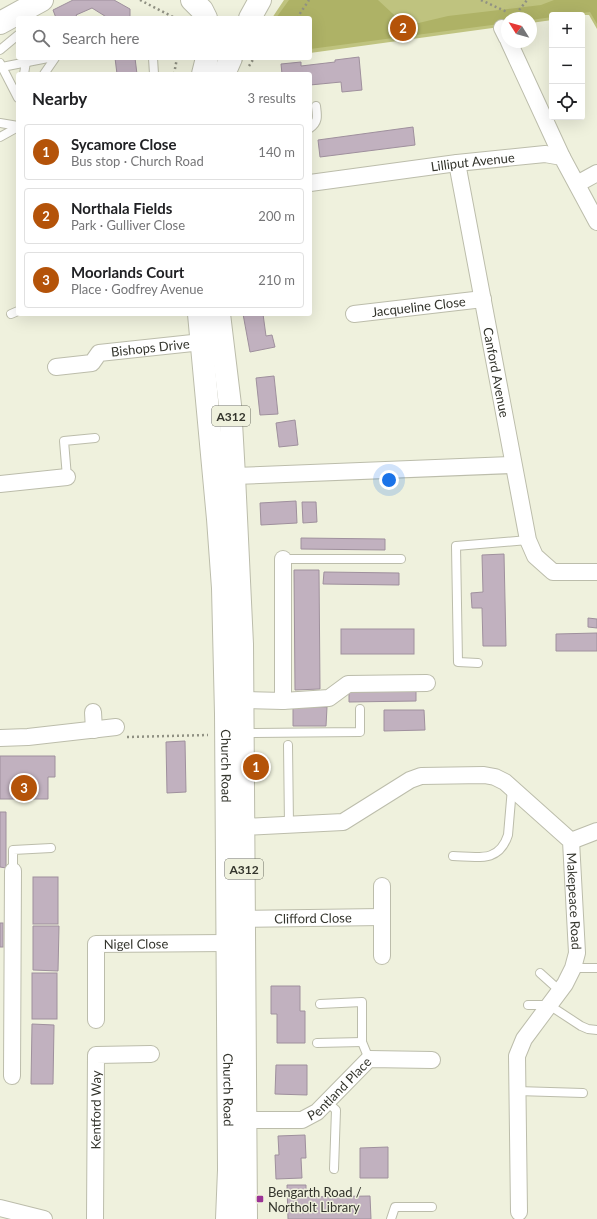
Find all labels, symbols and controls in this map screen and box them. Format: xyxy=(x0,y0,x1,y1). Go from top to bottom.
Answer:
north arrow xyxy=(501,12,537,48)
map controls xyxy=(549,12,585,120)
button: + xyxy=(549,12,585,48)
pin: 2 xyxy=(390,13,416,43)
search box xyxy=(16,16,312,60)
icon: search xyxy=(30,27,52,49)
text: Search here xyxy=(62,29,139,47)
button: − xyxy=(549,48,585,84)
button: locate xyxy=(549,84,585,120)
text: Nearby xyxy=(32,88,87,109)
text: 3 results xyxy=(248,90,296,106)
text: Sycamore Close xyxy=(71,135,176,153)
text: 1 xyxy=(42,144,50,160)
text: 140 m xyxy=(258,144,295,160)
street label: Lilliput Avenue xyxy=(430,149,515,174)
text: Bus stop · Church Road xyxy=(71,153,204,169)
text: Northala Fields xyxy=(71,199,172,217)
text: 2 xyxy=(42,208,50,224)
text: 200 m xyxy=(258,208,295,224)
text: Park · Gulliver Close xyxy=(71,217,185,233)
text: Moorlands Court xyxy=(71,263,184,281)
text: 3 xyxy=(42,272,50,288)
text: 210 m xyxy=(258,272,295,288)
text: Place · Godfrey Avenue xyxy=(71,281,203,297)
street label: Jacqueline Close xyxy=(371,293,467,320)
street label: Canford Avenue xyxy=(480,326,513,419)
street label: Bishops Drive xyxy=(110,335,191,360)
road number: A312 xyxy=(212,406,250,426)
your location xyxy=(379,470,399,490)
street label: Church Road xyxy=(218,729,235,803)
pin: 1 xyxy=(243,752,269,782)
pin: 3 xyxy=(11,773,37,803)
street label: Makepeace Road xyxy=(564,852,585,950)
road number: A312 xyxy=(225,859,263,879)
street label: Clifford Close xyxy=(274,909,352,927)
street label: Nigel Close xyxy=(104,935,168,952)
street label: Church Road xyxy=(220,1053,237,1127)
street label: Pentland Place xyxy=(304,1054,375,1124)
street label: Kentford Way xyxy=(87,1070,104,1150)
place label: Bengarth Road / Northolt Library xyxy=(268,1184,362,1215)
marker: Bengarth Road / Northolt Library xyxy=(255,1194,265,1204)

